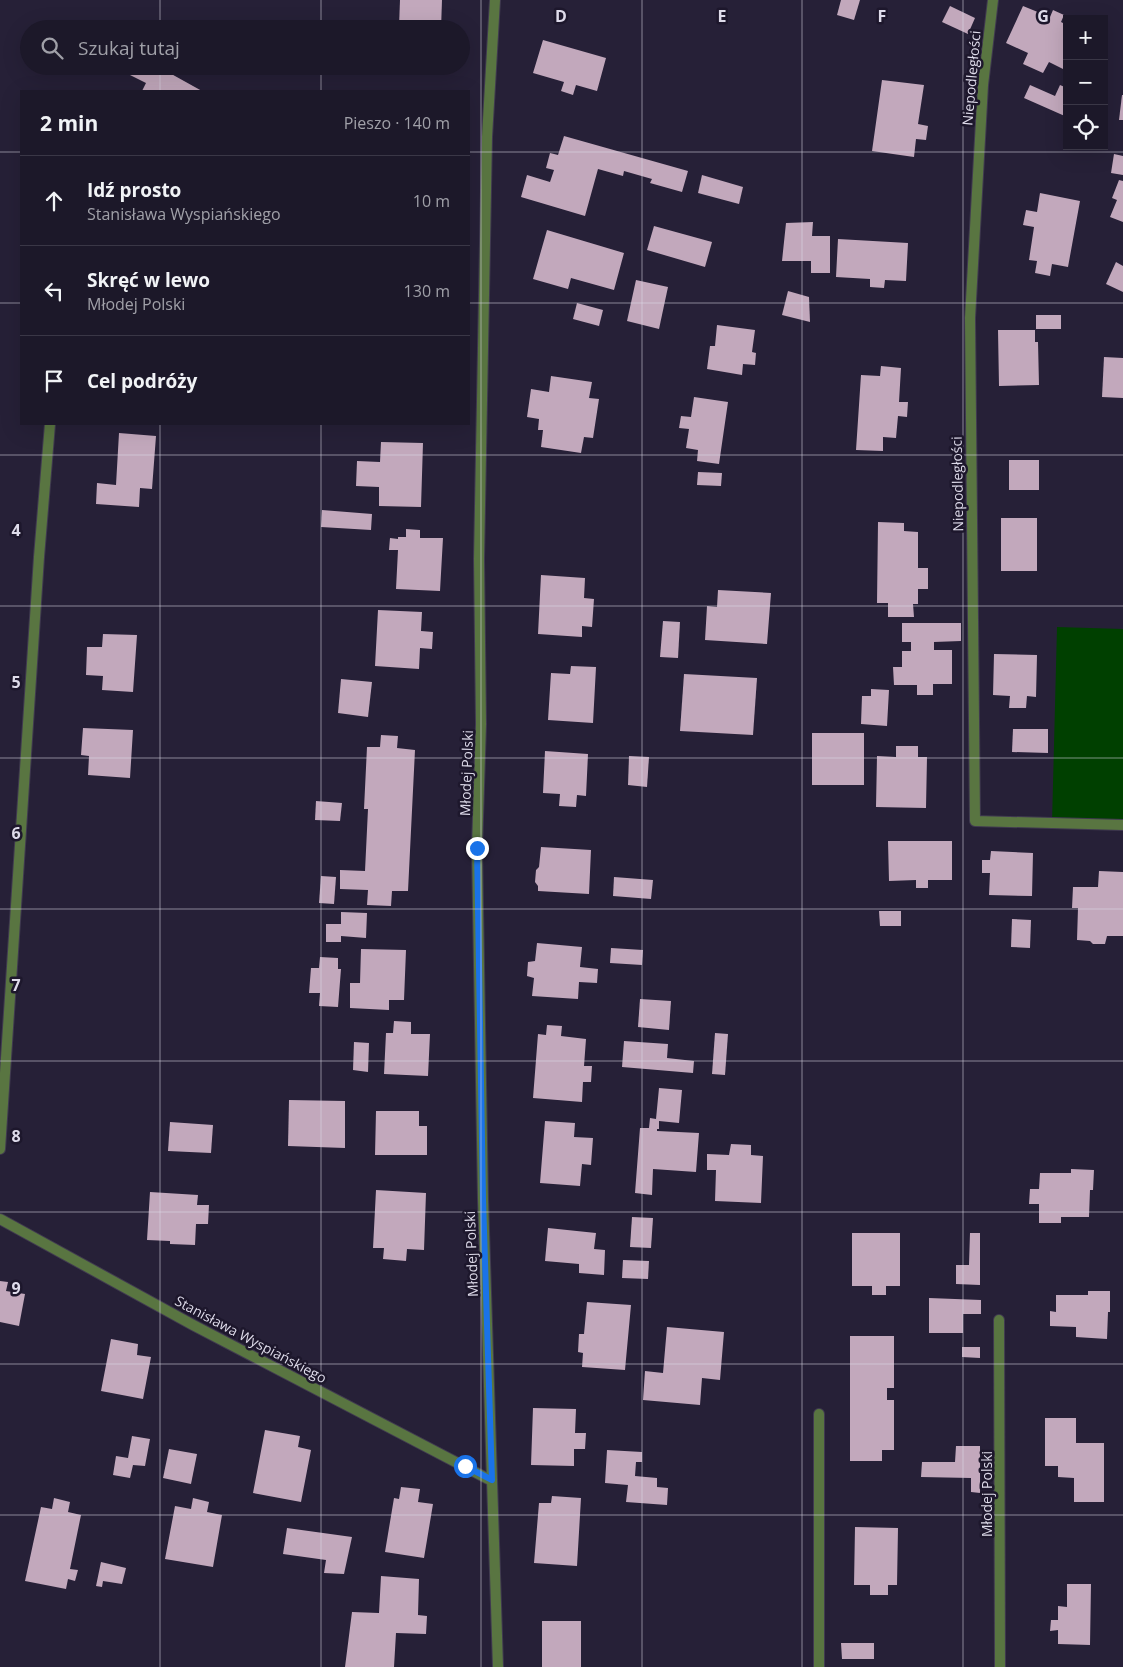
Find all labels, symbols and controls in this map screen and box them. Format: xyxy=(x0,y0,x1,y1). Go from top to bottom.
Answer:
text: D xyxy=(555,5,567,27)
text: E xyxy=(718,5,727,27)
text: F xyxy=(878,5,886,27)
text: G xyxy=(1037,5,1049,27)
map controls xyxy=(1063,15,1108,150)
button: + xyxy=(1063,15,1108,60)
search box xyxy=(20,20,470,75)
street label: Niepodległości xyxy=(957,30,985,126)
icon: search xyxy=(38,34,66,62)
text: Szukaj tutaj xyxy=(78,35,180,61)
button: − xyxy=(1063,60,1108,105)
button: locate xyxy=(1063,105,1108,150)
text: 2 min xyxy=(40,109,98,137)
text: Pieszo · 140 m xyxy=(344,112,450,134)
text: Idź prosto xyxy=(87,177,181,203)
icon: ahead xyxy=(40,187,68,215)
text: 10 m xyxy=(413,190,450,212)
text: Stanisława Wyspiańskiego xyxy=(87,203,281,225)
text: Skręć w lewo xyxy=(87,267,210,293)
icon: left xyxy=(40,277,68,305)
text: 130 m xyxy=(404,280,450,302)
text: Młodej Polski xyxy=(87,293,185,315)
icon: arrive xyxy=(40,367,68,395)
text: Cel podróży xyxy=(87,368,197,394)
street label: Niepodległości xyxy=(947,436,967,532)
text: 4 xyxy=(11,519,21,541)
text: 5 xyxy=(11,671,21,693)
street label: Młodej Polski xyxy=(455,730,477,816)
text: 6 xyxy=(11,822,21,844)
route end xyxy=(466,837,489,860)
text: 7 xyxy=(11,974,21,996)
text: 8 xyxy=(11,1125,21,1147)
street label: Młodej Polski xyxy=(460,1211,482,1297)
text: 9 xyxy=(11,1277,21,1299)
street label: Stanisława Wyspiańskiego xyxy=(172,1291,330,1387)
street label: Młodej Polski xyxy=(977,1451,996,1537)
route start xyxy=(454,1455,477,1478)

